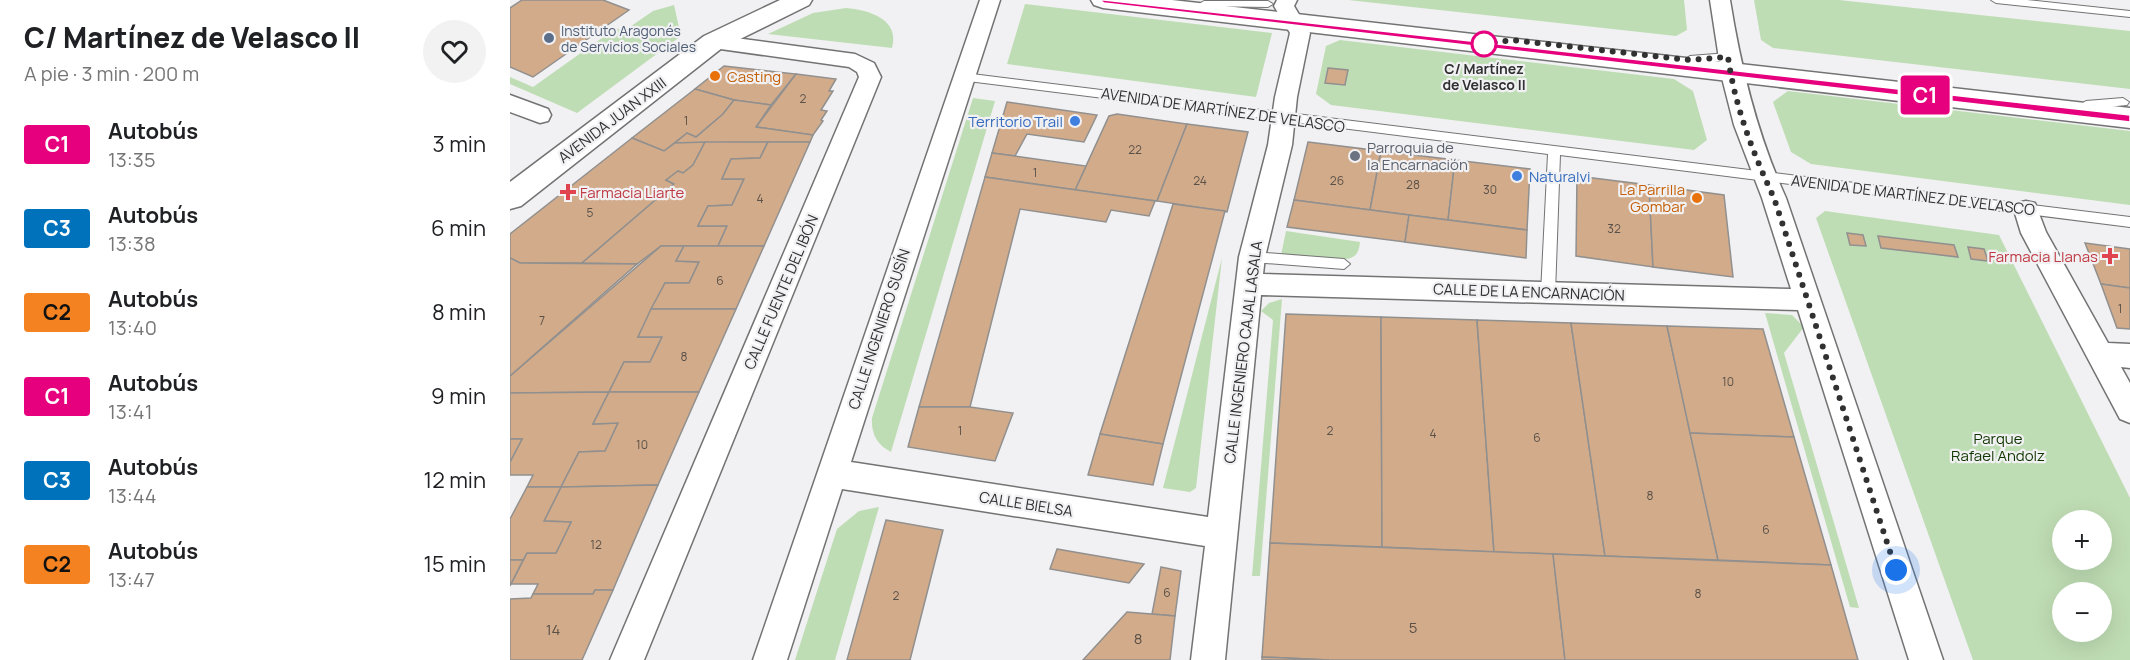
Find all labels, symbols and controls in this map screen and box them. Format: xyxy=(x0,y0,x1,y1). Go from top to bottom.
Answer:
text: C/ Martínez de Velasco II xyxy=(24,18,360,56)
button: heart xyxy=(423,20,486,83)
place label: Instituto Aragonés de Servicios Sociales xyxy=(561,21,696,56)
marker: Instituto Aragonés de Servicios Sociales xyxy=(542,31,556,45)
marker: C/ Martínez de Velasco II xyxy=(1471,31,1497,57)
place label: C/ Martínez de Velasco II xyxy=(1442,59,1526,94)
text: A pie · 3 min · 200 m xyxy=(24,60,199,87)
place label: Casting xyxy=(727,66,781,87)
marker: Casting xyxy=(708,69,722,83)
street label: AVENIDA JUAN XXIII xyxy=(554,72,670,168)
line badge: C1 xyxy=(1898,76,1952,115)
text: C1 xyxy=(1913,81,1937,109)
street label: AVENIDA DE MARTÍNEZ DE VELASCO xyxy=(1100,83,1346,138)
house number: 2 xyxy=(800,90,807,107)
place label: Territorio Trail xyxy=(968,111,1063,132)
house number: 1 xyxy=(684,112,688,129)
marker: Territorio Trail xyxy=(1068,114,1082,128)
text: Autobús xyxy=(108,116,198,146)
text: 3 min xyxy=(433,129,486,159)
text: C1 xyxy=(45,130,69,158)
place label: Parroquia de la Encarnación xyxy=(1367,137,1468,175)
house number: 22 xyxy=(1128,141,1142,158)
text: 13:35 xyxy=(108,146,155,173)
marker: Parroquia de la Encarnación xyxy=(1348,149,1362,163)
house number: 1 xyxy=(1033,164,1037,181)
place label: Naturalvi xyxy=(1529,166,1591,187)
marker: Naturalvi xyxy=(1510,169,1524,183)
street label: AVENIDA DE MARTÍNEZ DE VELASCO xyxy=(1790,170,2036,220)
house number: 24 xyxy=(1193,172,1207,189)
house number: 26 xyxy=(1330,172,1344,189)
house number: 28 xyxy=(1406,176,1420,193)
place label: La Parrilla Gombar xyxy=(1619,179,1686,217)
house number: 30 xyxy=(1483,181,1497,198)
place label: Farmacia Liarte xyxy=(580,182,685,203)
marker: Farmacia Liarte xyxy=(561,185,575,199)
house number: 4 xyxy=(756,190,764,207)
marker: La Parrilla Gombar xyxy=(1690,191,1704,205)
text: Autobús xyxy=(108,200,198,230)
house number: 5 xyxy=(587,204,594,221)
street label: CALLE FUENTE DEL IBÓN xyxy=(739,211,823,373)
text: 6 min xyxy=(431,213,486,243)
text: C3 xyxy=(43,214,71,242)
house number: 32 xyxy=(1607,220,1621,237)
text: 13:38 xyxy=(108,230,156,257)
street label: CALLE INGENIERO CAJAL LASALA xyxy=(1219,239,1267,464)
street label: CALLE INGENIERO SUSÍN xyxy=(843,246,915,412)
place label: Farmacia Llanas xyxy=(1988,246,2098,267)
marker: Farmacia Llanas xyxy=(2103,249,2117,263)
house number: 6 xyxy=(716,272,724,289)
street label: CALLE DE LA ENCARNACIÓN xyxy=(1433,278,1625,306)
text: Autobús xyxy=(108,284,198,314)
text: 8 min xyxy=(432,297,486,327)
text: C2 xyxy=(43,298,71,326)
house number: 1 xyxy=(2118,300,2122,317)
house number: 7 xyxy=(539,312,545,329)
text: 13:40 xyxy=(108,314,157,341)
house number: 8 xyxy=(681,348,688,365)
text: Autobús xyxy=(108,368,198,398)
house number: 10 xyxy=(1722,373,1734,390)
text: 9 min xyxy=(431,381,486,411)
text: C1 xyxy=(45,382,69,410)
text: 13:41 xyxy=(108,398,152,425)
house number: 1 xyxy=(958,422,962,439)
house number: 2 xyxy=(1327,422,1334,439)
house number: 4 xyxy=(1429,425,1437,442)
park label: Parque Rafael Andolz xyxy=(1951,428,2045,466)
house number: 6 xyxy=(1533,429,1541,446)
house number: 10 xyxy=(636,436,648,453)
text: Autobús xyxy=(108,452,198,482)
text: 12 min xyxy=(424,465,486,495)
text: C3 xyxy=(43,466,71,494)
text: 13:44 xyxy=(108,482,157,509)
street label: CALLE BIELSA xyxy=(978,486,1075,522)
house number: 8 xyxy=(1647,487,1654,504)
map controls xyxy=(2052,510,2112,642)
button: + xyxy=(2052,510,2112,570)
house number: 6 xyxy=(1762,521,1770,538)
text: Autobús xyxy=(108,536,198,566)
house number: 12 xyxy=(590,536,602,553)
text: 15 min xyxy=(423,549,486,579)
text: C2 xyxy=(43,550,71,578)
your location xyxy=(1881,555,1911,585)
text: 13:47 xyxy=(108,566,155,593)
button: − xyxy=(2052,582,2112,642)
house number: 6 xyxy=(1163,584,1171,601)
house number: 8 xyxy=(1695,585,1702,602)
house number: 2 xyxy=(893,587,900,604)
house number: 5 xyxy=(1409,617,1417,638)
house number: 14 xyxy=(546,619,560,640)
house number: 8 xyxy=(1134,628,1142,649)

